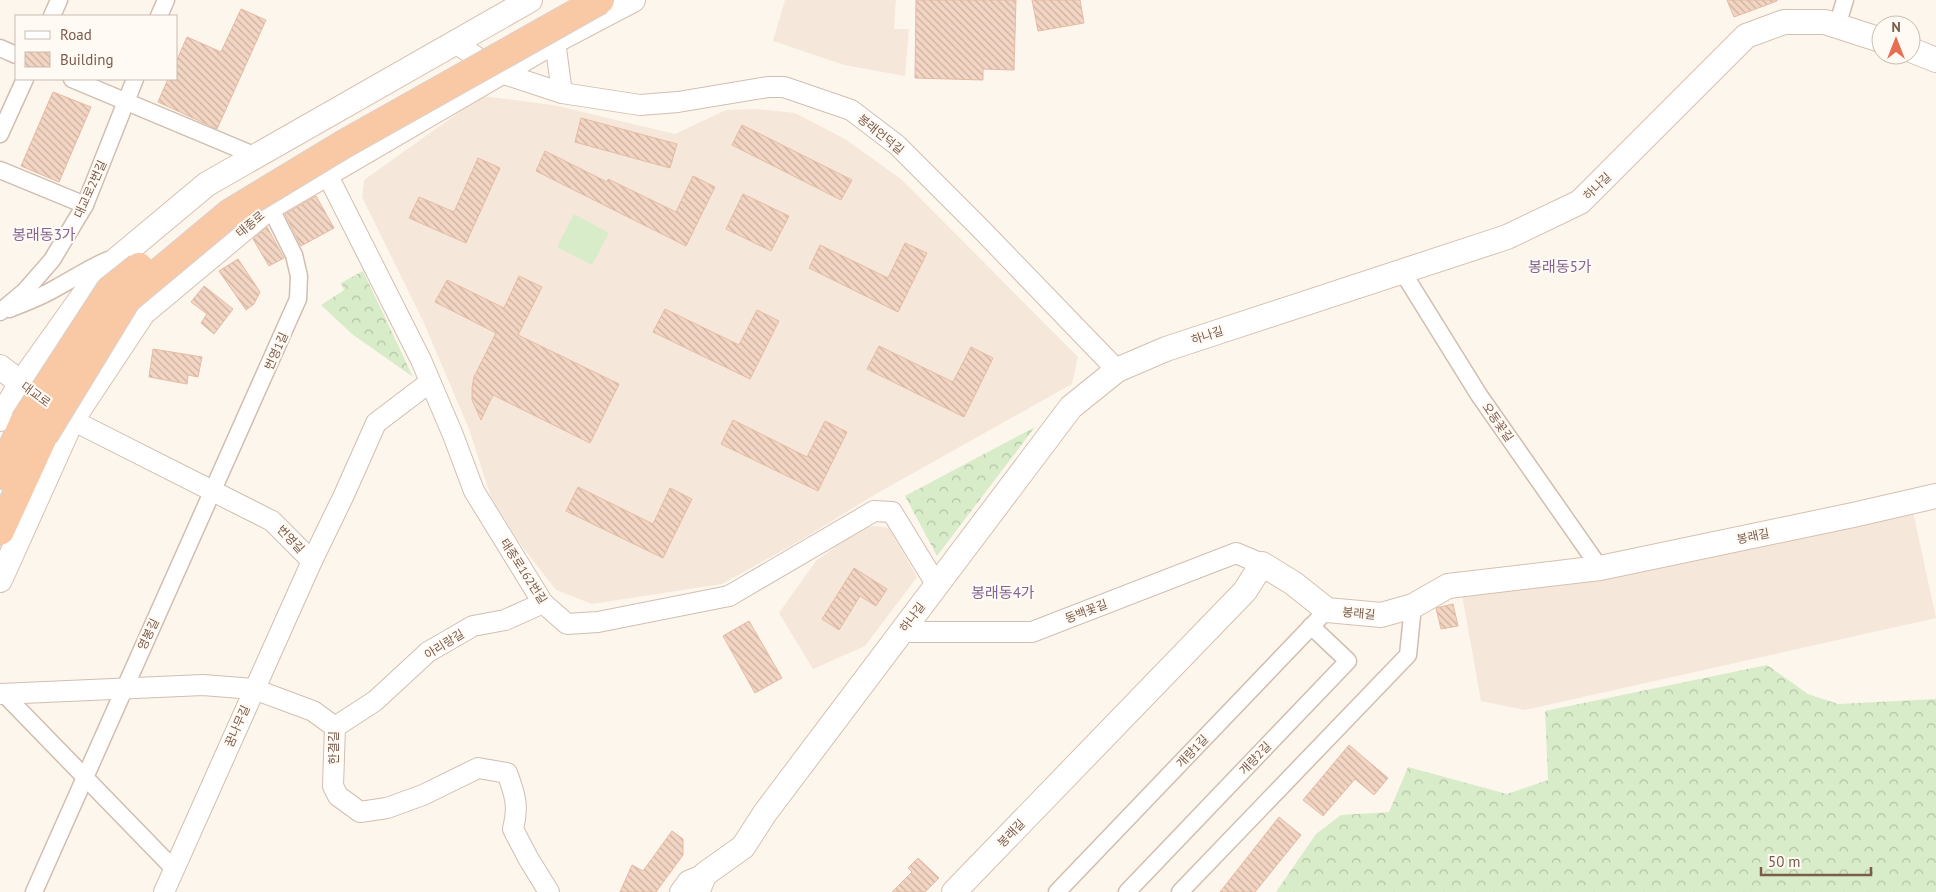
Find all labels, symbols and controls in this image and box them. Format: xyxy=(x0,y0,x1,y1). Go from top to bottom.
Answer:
legend xyxy=(15,15,178,80)
north arrow xyxy=(1871,15,1921,65)
text: N xyxy=(1891,18,1901,36)
text: Road xyxy=(60,25,92,44)
text: Building xyxy=(60,50,114,69)
street label: 봉래언덕길 xyxy=(855,111,907,157)
street label: 대교로2번길 xyxy=(71,158,109,220)
street label: 하나길 xyxy=(1580,169,1614,203)
street label: 태종로 xyxy=(232,208,268,240)
district label: 봉래동3가 xyxy=(12,225,76,244)
district label: 봉래동5가 xyxy=(1528,257,1592,276)
street label: 하나길 xyxy=(1189,323,1225,347)
street label: 번영1길 xyxy=(261,330,291,372)
street label: 대교로 xyxy=(18,378,54,410)
street label: 오동꽃길 xyxy=(1479,400,1517,444)
street label: 번영길 xyxy=(274,522,308,556)
street label: 봉래길 xyxy=(1735,525,1771,547)
street label: 태종로162번길 xyxy=(497,536,551,606)
district label: 봉래동4가 xyxy=(971,583,1035,602)
street label: 동백꽃길 xyxy=(1063,596,1109,626)
street label: 하나길 xyxy=(896,599,928,635)
street label: 봉래길 xyxy=(1342,604,1376,622)
street label: 영봉길 xyxy=(134,616,162,652)
street label: 아리랑길 xyxy=(421,626,467,662)
street label: 꿈나무길 xyxy=(221,703,253,749)
street label: 한결길 xyxy=(326,731,341,765)
street label: 개량1길 xyxy=(1173,732,1211,770)
street label: 개량2길 xyxy=(1236,739,1274,777)
street label: 봉래길 xyxy=(994,816,1028,850)
scale bar xyxy=(1761,844,1871,876)
text: 50 m xyxy=(1768,852,1801,871)

